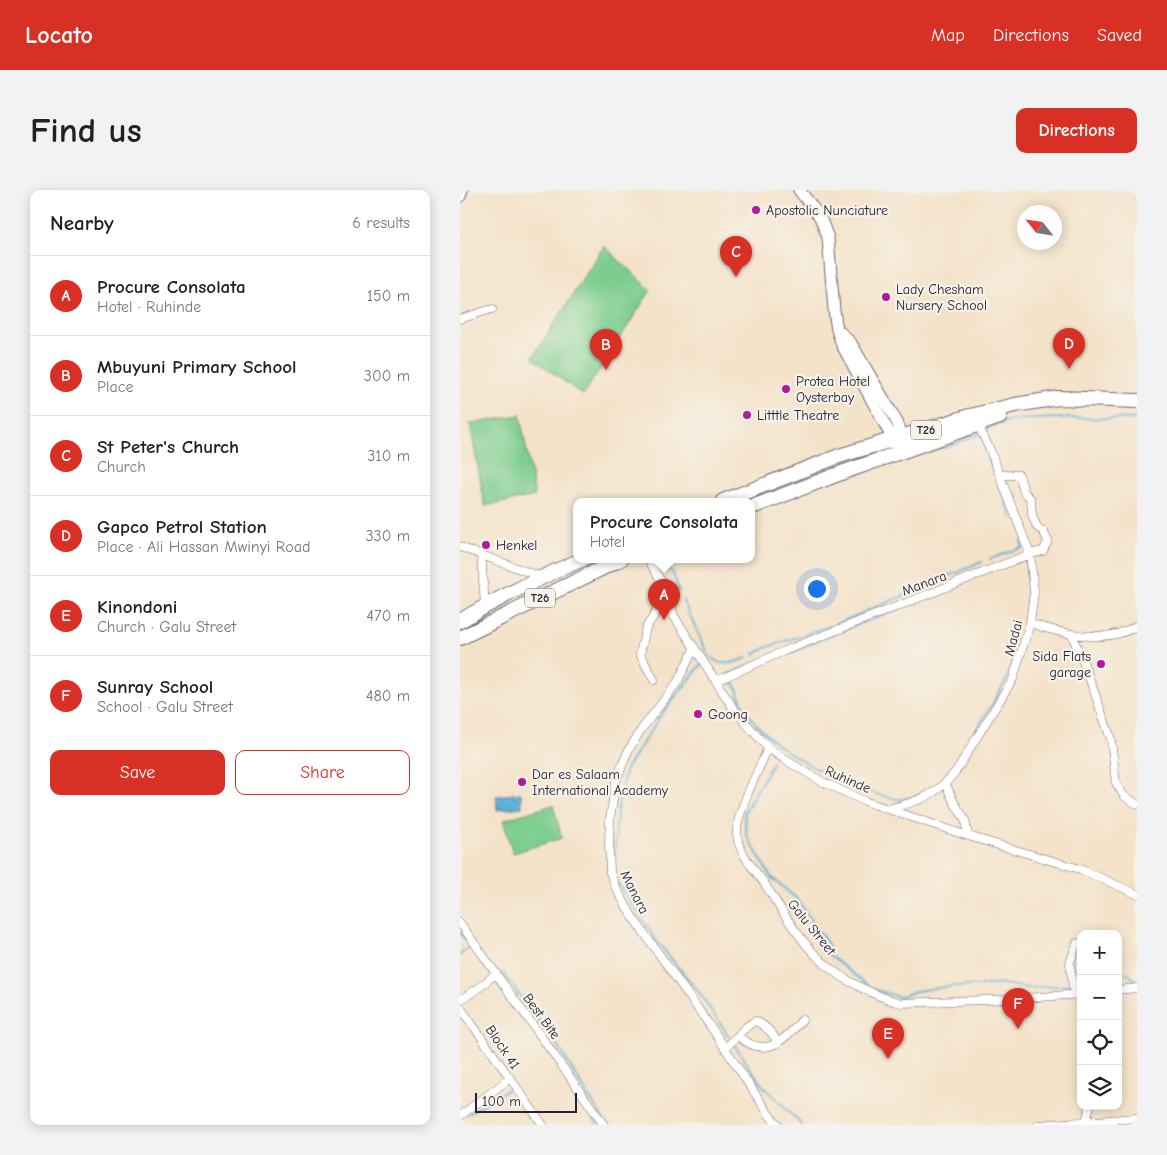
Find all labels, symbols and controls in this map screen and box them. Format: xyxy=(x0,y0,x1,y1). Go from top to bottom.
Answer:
text: Locato xyxy=(25,21,93,49)
text: Map xyxy=(931,25,965,46)
text: Directions xyxy=(993,25,1069,46)
text: Saved xyxy=(1097,25,1142,46)
button: Directions xyxy=(1016,108,1137,153)
text: Find us xyxy=(30,110,142,151)
place label: Apostolic Nunciature xyxy=(766,202,888,219)
marker: Apostolic Nunciature xyxy=(750,204,762,216)
north arrow xyxy=(1017,205,1062,250)
text: Nearby xyxy=(50,211,114,235)
text: 6 results xyxy=(352,214,410,232)
pin: C xyxy=(720,236,752,277)
text: Procure Consolata xyxy=(97,276,246,298)
place label: Lady Chesham Nursery School xyxy=(896,281,987,314)
text: A xyxy=(62,287,70,305)
text: 150 m xyxy=(367,287,410,305)
marker: Lady Chesham Nursery School xyxy=(880,291,892,303)
text: Hotel · Ruhinde xyxy=(97,298,201,316)
pin: D xyxy=(1053,328,1085,369)
pin: B xyxy=(590,329,622,370)
text: Mbuyuni Primary School xyxy=(97,356,297,378)
text: B xyxy=(61,367,71,385)
text: 300 m xyxy=(364,367,410,385)
place label: Protea Hotel Oysterbay xyxy=(796,373,870,406)
text: Place xyxy=(97,378,133,396)
marker: Protea Hotel Oysterbay xyxy=(780,383,792,395)
place label: Litttle Theatre xyxy=(757,407,839,424)
marker: Litttle Theatre xyxy=(741,409,753,421)
road number: T26 xyxy=(911,420,941,440)
text: St Peter's Church xyxy=(97,436,239,458)
text: C xyxy=(61,447,71,465)
text: 310 m xyxy=(367,447,410,465)
text: Church xyxy=(97,458,146,476)
popup xyxy=(573,498,755,563)
text: Procure Consolata xyxy=(590,511,738,533)
text: Gapco Petrol Station xyxy=(97,516,267,538)
text: D xyxy=(61,527,71,545)
text: 330 m xyxy=(365,527,410,545)
text: Hotel xyxy=(590,533,625,551)
place label: Henkel xyxy=(496,537,537,554)
text: Place · Ali Hassan Mwinyi Road xyxy=(97,538,310,556)
marker: Henkel xyxy=(480,539,492,551)
street label: Manara xyxy=(899,567,949,600)
your location xyxy=(804,576,830,602)
pin: A xyxy=(648,579,680,620)
road number: T26 xyxy=(525,588,555,608)
text: Kinondoni xyxy=(97,596,177,618)
text: E xyxy=(61,607,71,625)
text: 470 m xyxy=(366,607,410,625)
text: Church · Galu Street xyxy=(97,618,236,636)
street label: Madai xyxy=(1001,618,1026,658)
place label: Sida Flats garage xyxy=(1033,648,1091,681)
marker: Sida Flats garage xyxy=(1095,658,1107,670)
text: Sunray School xyxy=(97,676,213,698)
text: F xyxy=(61,687,71,705)
text: 480 m xyxy=(366,687,410,705)
text: School · Galu Street xyxy=(97,698,233,716)
place label: Goong xyxy=(708,706,748,723)
marker: Goong xyxy=(692,708,704,720)
button: Save xyxy=(50,750,225,795)
button: Share xyxy=(235,750,410,795)
street label: Ruhinde xyxy=(822,762,873,797)
place label: Dar es Salaam International Academy xyxy=(532,766,669,799)
marker: Dar es Salaam International Academy xyxy=(516,776,528,788)
street label: Manara xyxy=(616,868,653,917)
street label: Galu Street xyxy=(784,896,840,960)
map controls xyxy=(1077,930,1122,1110)
button: + xyxy=(1077,930,1122,975)
button: − xyxy=(1077,975,1122,1020)
pin: F xyxy=(1002,988,1034,1029)
street label: Best Bite xyxy=(519,990,564,1043)
pin: E xyxy=(872,1018,904,1059)
button: locate xyxy=(1077,1020,1122,1065)
street label: Block 41 xyxy=(482,1022,524,1073)
button: layers xyxy=(1077,1065,1122,1110)
scale bar xyxy=(475,1090,578,1113)
text: 100 m xyxy=(482,1093,521,1110)

